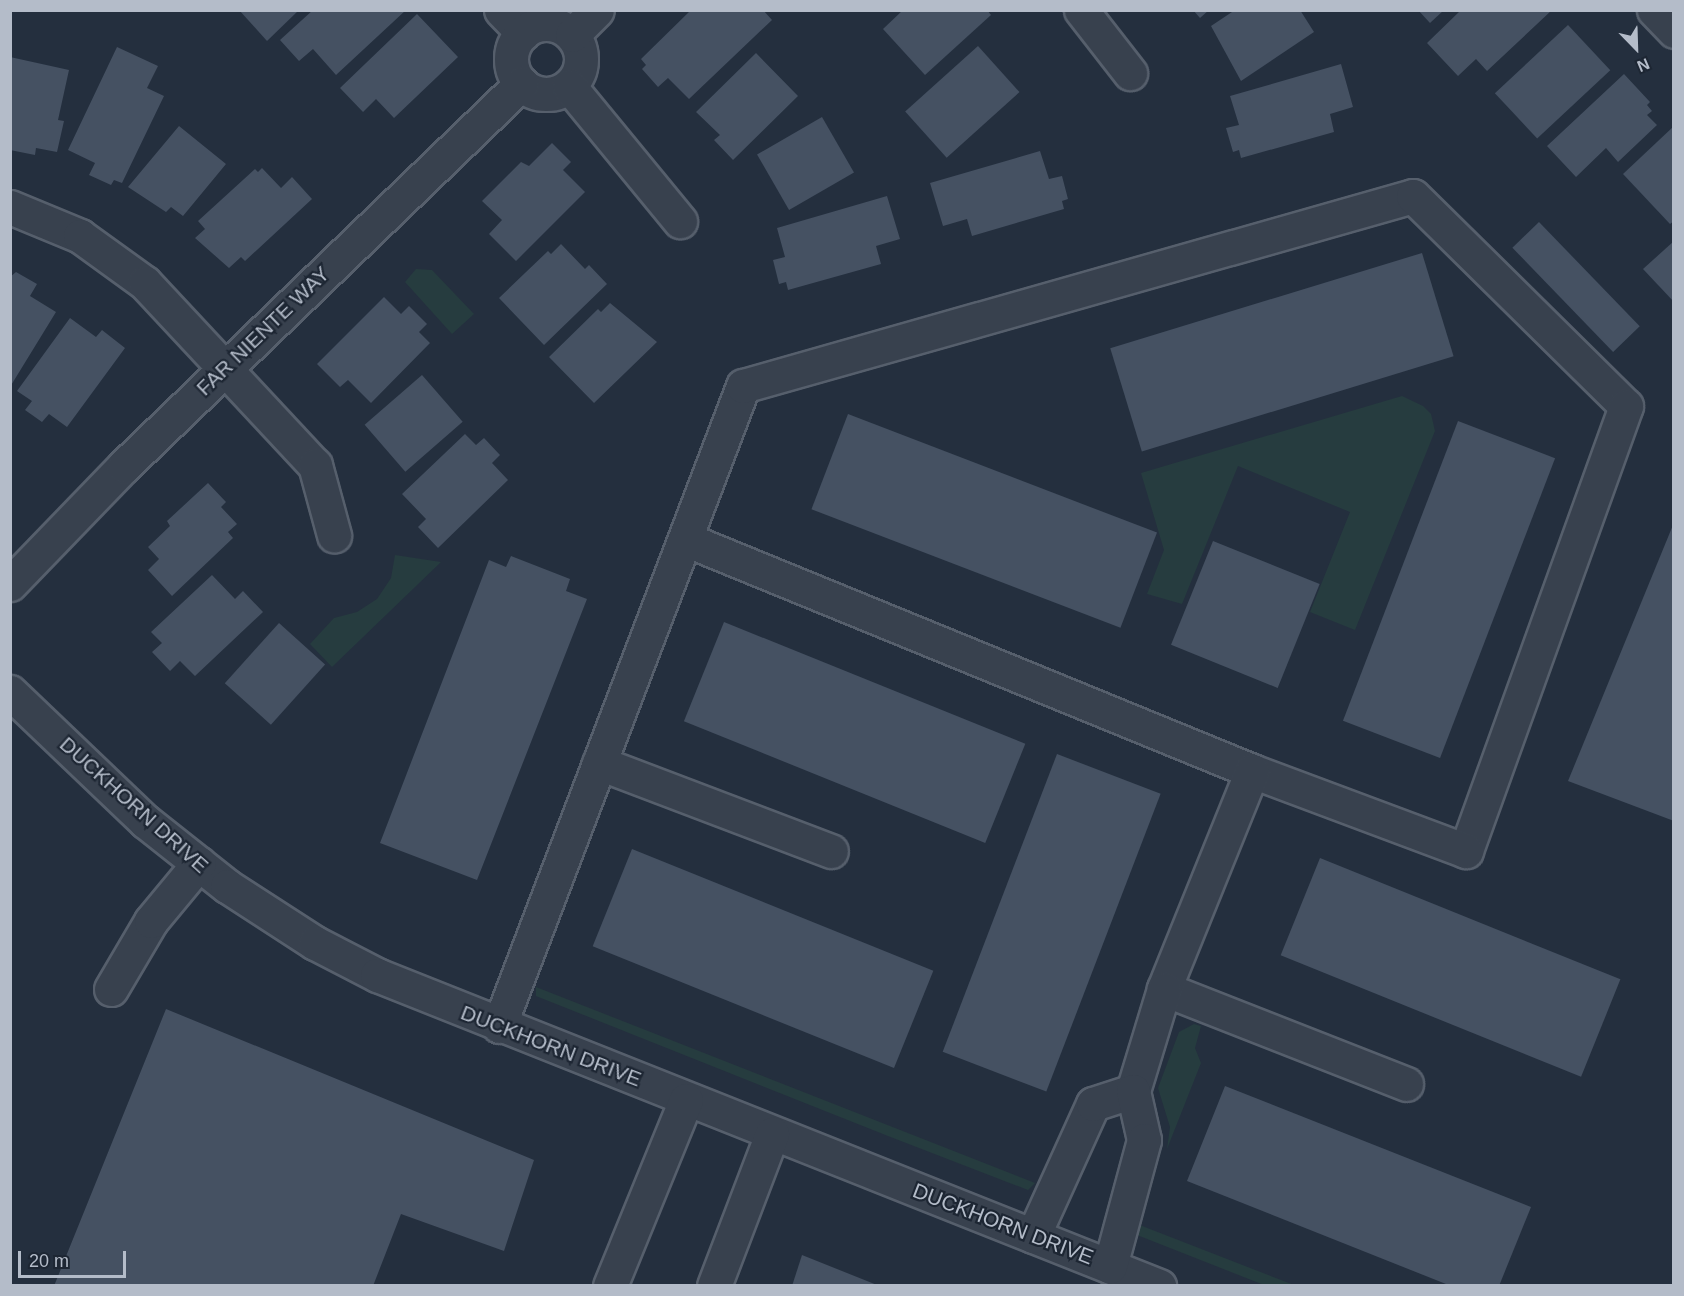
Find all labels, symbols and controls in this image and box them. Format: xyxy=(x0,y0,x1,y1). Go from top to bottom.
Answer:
north arrow xyxy=(1606,18,1666,78)
text: N xyxy=(1635,55,1652,75)
street label: FAR NIENTE WAY xyxy=(191,261,335,401)
street label: DUCKHORN DRIVE xyxy=(54,732,214,878)
street label: DUCKHORN DRIVE xyxy=(457,1000,645,1092)
street label: DUCKHORN DRIVE xyxy=(909,1178,1097,1270)
scale bar xyxy=(21,1239,129,1277)
text: 20 m xyxy=(29,1251,69,1271)

